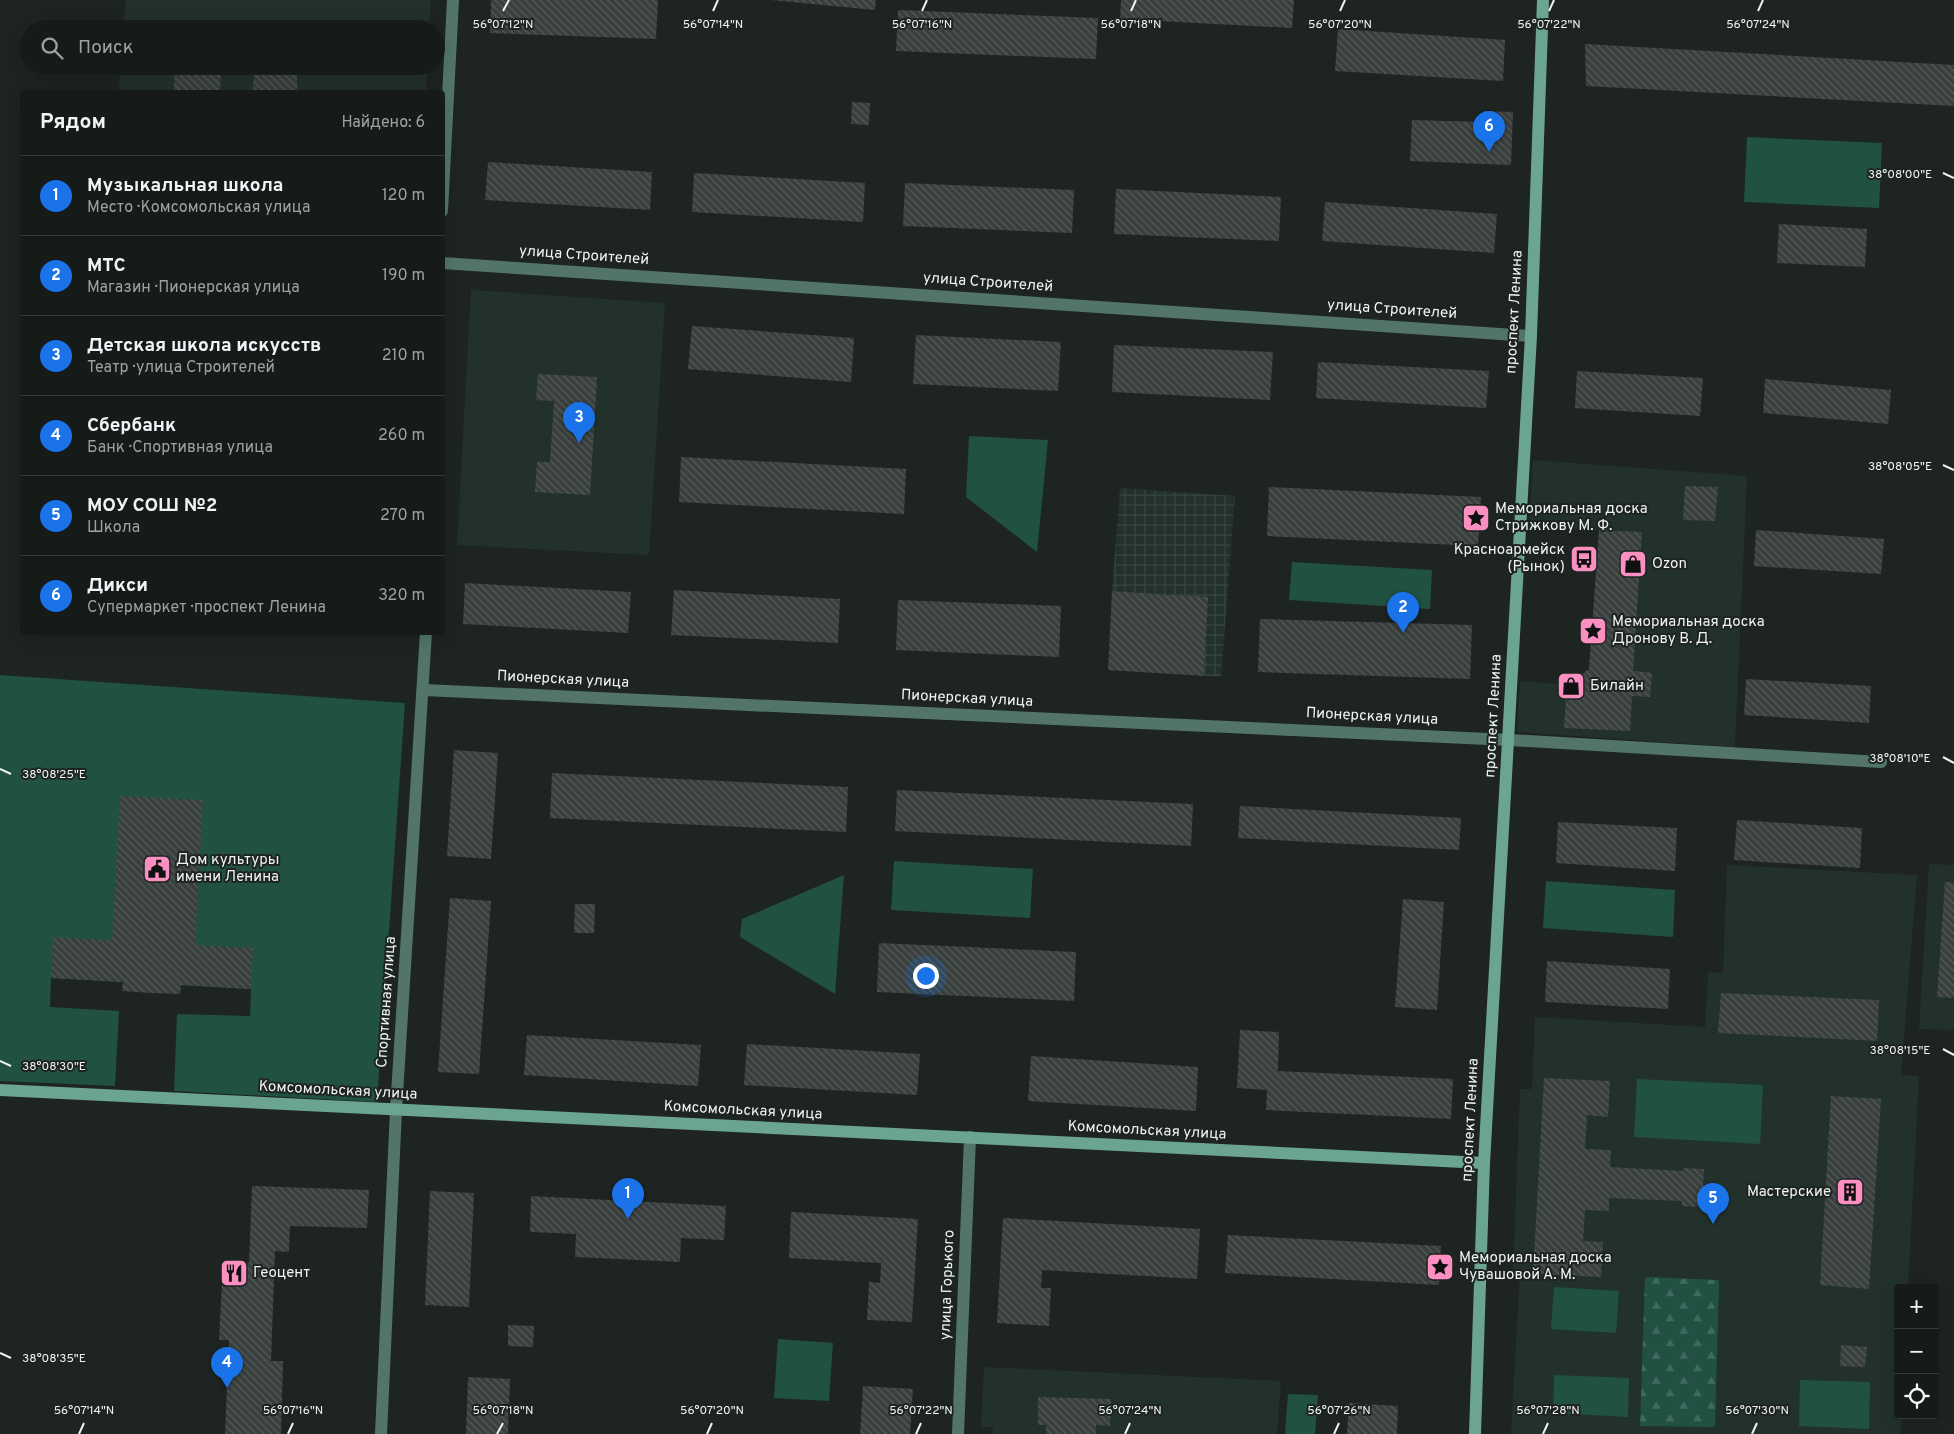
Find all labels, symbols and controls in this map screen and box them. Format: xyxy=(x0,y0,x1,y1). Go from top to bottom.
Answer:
text: 56°07'12"N xyxy=(473,17,533,33)
text: 56°07'14"N xyxy=(683,17,743,33)
text: 56°07'16"N xyxy=(892,17,952,33)
text: 56°07'18"N xyxy=(1101,17,1161,33)
text: 56°07'20"N xyxy=(1308,17,1372,33)
text: 56°07'22"N xyxy=(1517,17,1581,33)
text: 56°07'24"N xyxy=(1726,17,1790,33)
search box xyxy=(20,20,445,75)
icon: search xyxy=(38,34,66,62)
text: Поиск xyxy=(78,36,134,60)
text: Рядом xyxy=(40,109,106,136)
pin: 6 xyxy=(1473,111,1505,152)
text: Найдено: 6 xyxy=(342,113,425,133)
text: 38°08'00"E xyxy=(1868,167,1932,183)
text: Музыкальная школа xyxy=(87,174,283,198)
text: 1 xyxy=(53,186,59,206)
text: 120 m xyxy=(382,186,425,206)
text: Место · Комсомольская улица xyxy=(87,198,310,218)
street label: улица Строителей xyxy=(518,242,650,270)
street label: проспект Ленина xyxy=(1502,250,1528,374)
text: МТС xyxy=(87,254,126,278)
text: 2 xyxy=(51,266,61,286)
text: 190 m xyxy=(382,266,425,286)
street label: улица Строителей xyxy=(922,269,1054,297)
text: Магазин · Пионерская улица xyxy=(87,278,300,298)
street label: улица Строителей xyxy=(1326,296,1458,324)
text: Детская школа искусств xyxy=(87,334,321,358)
text: 3 xyxy=(51,346,61,366)
text: 210 m xyxy=(382,346,425,366)
text: Театр · улица Строителей xyxy=(87,358,275,378)
pin: 3 xyxy=(563,402,595,443)
text: Сбербанк xyxy=(87,414,176,438)
text: 4 xyxy=(51,426,61,446)
text: 260 m xyxy=(378,426,425,446)
text: Банк · Спортивная улица xyxy=(87,438,273,458)
text: 38°08'05"E xyxy=(1868,459,1932,475)
text: МОУ СОШ №2 xyxy=(87,494,217,518)
place label: Мемориальная доска Стрижкову М. Ф. xyxy=(1495,500,1648,536)
place icon: Мемориальная доска Стрижкову М. Ф. xyxy=(1461,503,1491,533)
text: 5 xyxy=(51,506,61,526)
text: 270 m xyxy=(380,506,425,526)
text: Школа xyxy=(87,518,140,538)
place label: Красноармейск (Рынок) xyxy=(1454,541,1565,577)
bus stop icon: Красноармейск (Рынок) xyxy=(1569,544,1599,574)
shop icon: Ozon xyxy=(1618,549,1648,579)
place label: Ozon xyxy=(1652,555,1687,574)
text: Дикси xyxy=(87,574,148,598)
text: 6 xyxy=(51,586,61,606)
text: 320 m xyxy=(378,586,425,606)
pin: 2 xyxy=(1387,592,1419,633)
text: Супермаркет · проспект Ленина xyxy=(87,598,326,618)
place label: Мемориальная доска Дронову В. Д. xyxy=(1612,613,1765,649)
place icon: Мемориальная доска Дронову В. Д. xyxy=(1578,616,1608,646)
street label: проспект Ленина xyxy=(1481,654,1507,778)
street label: Пионерская улица xyxy=(496,667,630,693)
shop icon: Билайн xyxy=(1556,671,1586,701)
place label: Билайн xyxy=(1590,677,1644,696)
street label: Пионерская улица xyxy=(900,686,1034,712)
street label: Пионерская улица xyxy=(1305,704,1439,730)
text: 38°08'10"E xyxy=(1869,751,1931,767)
text: 38°08'25"E xyxy=(22,767,86,783)
place label: Дом культуры имени Ленина xyxy=(176,851,279,887)
public building icon: Дом культуры имени Ленина xyxy=(142,854,172,884)
street label: Спортивная улица xyxy=(373,936,401,1068)
your location xyxy=(913,963,939,989)
text: 38°08'15"E xyxy=(1869,1043,1931,1059)
street label: проспект Ленина xyxy=(1458,1058,1484,1182)
text: 38°08'30"E xyxy=(22,1059,86,1075)
street label: Комсомольская улица xyxy=(258,1077,418,1105)
street label: Комсомольская улица xyxy=(663,1097,823,1125)
street label: Комсомольская улица xyxy=(1067,1117,1227,1145)
building icon: Мастерские xyxy=(1835,1177,1865,1207)
pin: 1 xyxy=(612,1178,644,1219)
pin: 5 xyxy=(1697,1183,1729,1224)
place label: Мастерские xyxy=(1747,1183,1831,1202)
street label: улица Горького xyxy=(937,1229,959,1341)
place label: Мемориальная доска Чувашовой А. М. xyxy=(1459,1249,1612,1285)
place icon: Мемориальная доска Чувашовой А. М. xyxy=(1425,1252,1455,1282)
restaurant icon: Геоцент xyxy=(219,1258,249,1288)
place label: Геоцент xyxy=(253,1264,310,1283)
map controls xyxy=(1894,1284,1939,1419)
button: + xyxy=(1894,1284,1939,1329)
button: − xyxy=(1894,1329,1939,1374)
pin: 4 xyxy=(211,1347,243,1388)
text: 38°08'35"E xyxy=(22,1351,86,1367)
button: locate xyxy=(1894,1374,1939,1419)
text: 56°07'14"N xyxy=(54,1403,114,1419)
text: 56°07'16"N xyxy=(263,1403,323,1419)
text: 56°07'18"N xyxy=(473,1403,533,1419)
text: 56°07'20"N xyxy=(680,1403,744,1419)
text: 56°07'22"N xyxy=(889,1403,953,1419)
text: 56°07'24"N xyxy=(1098,1403,1162,1419)
text: 56°07'26"N xyxy=(1307,1403,1371,1419)
text: 56°07'28"N xyxy=(1516,1403,1580,1419)
text: 56°07'30"N xyxy=(1725,1403,1789,1419)

